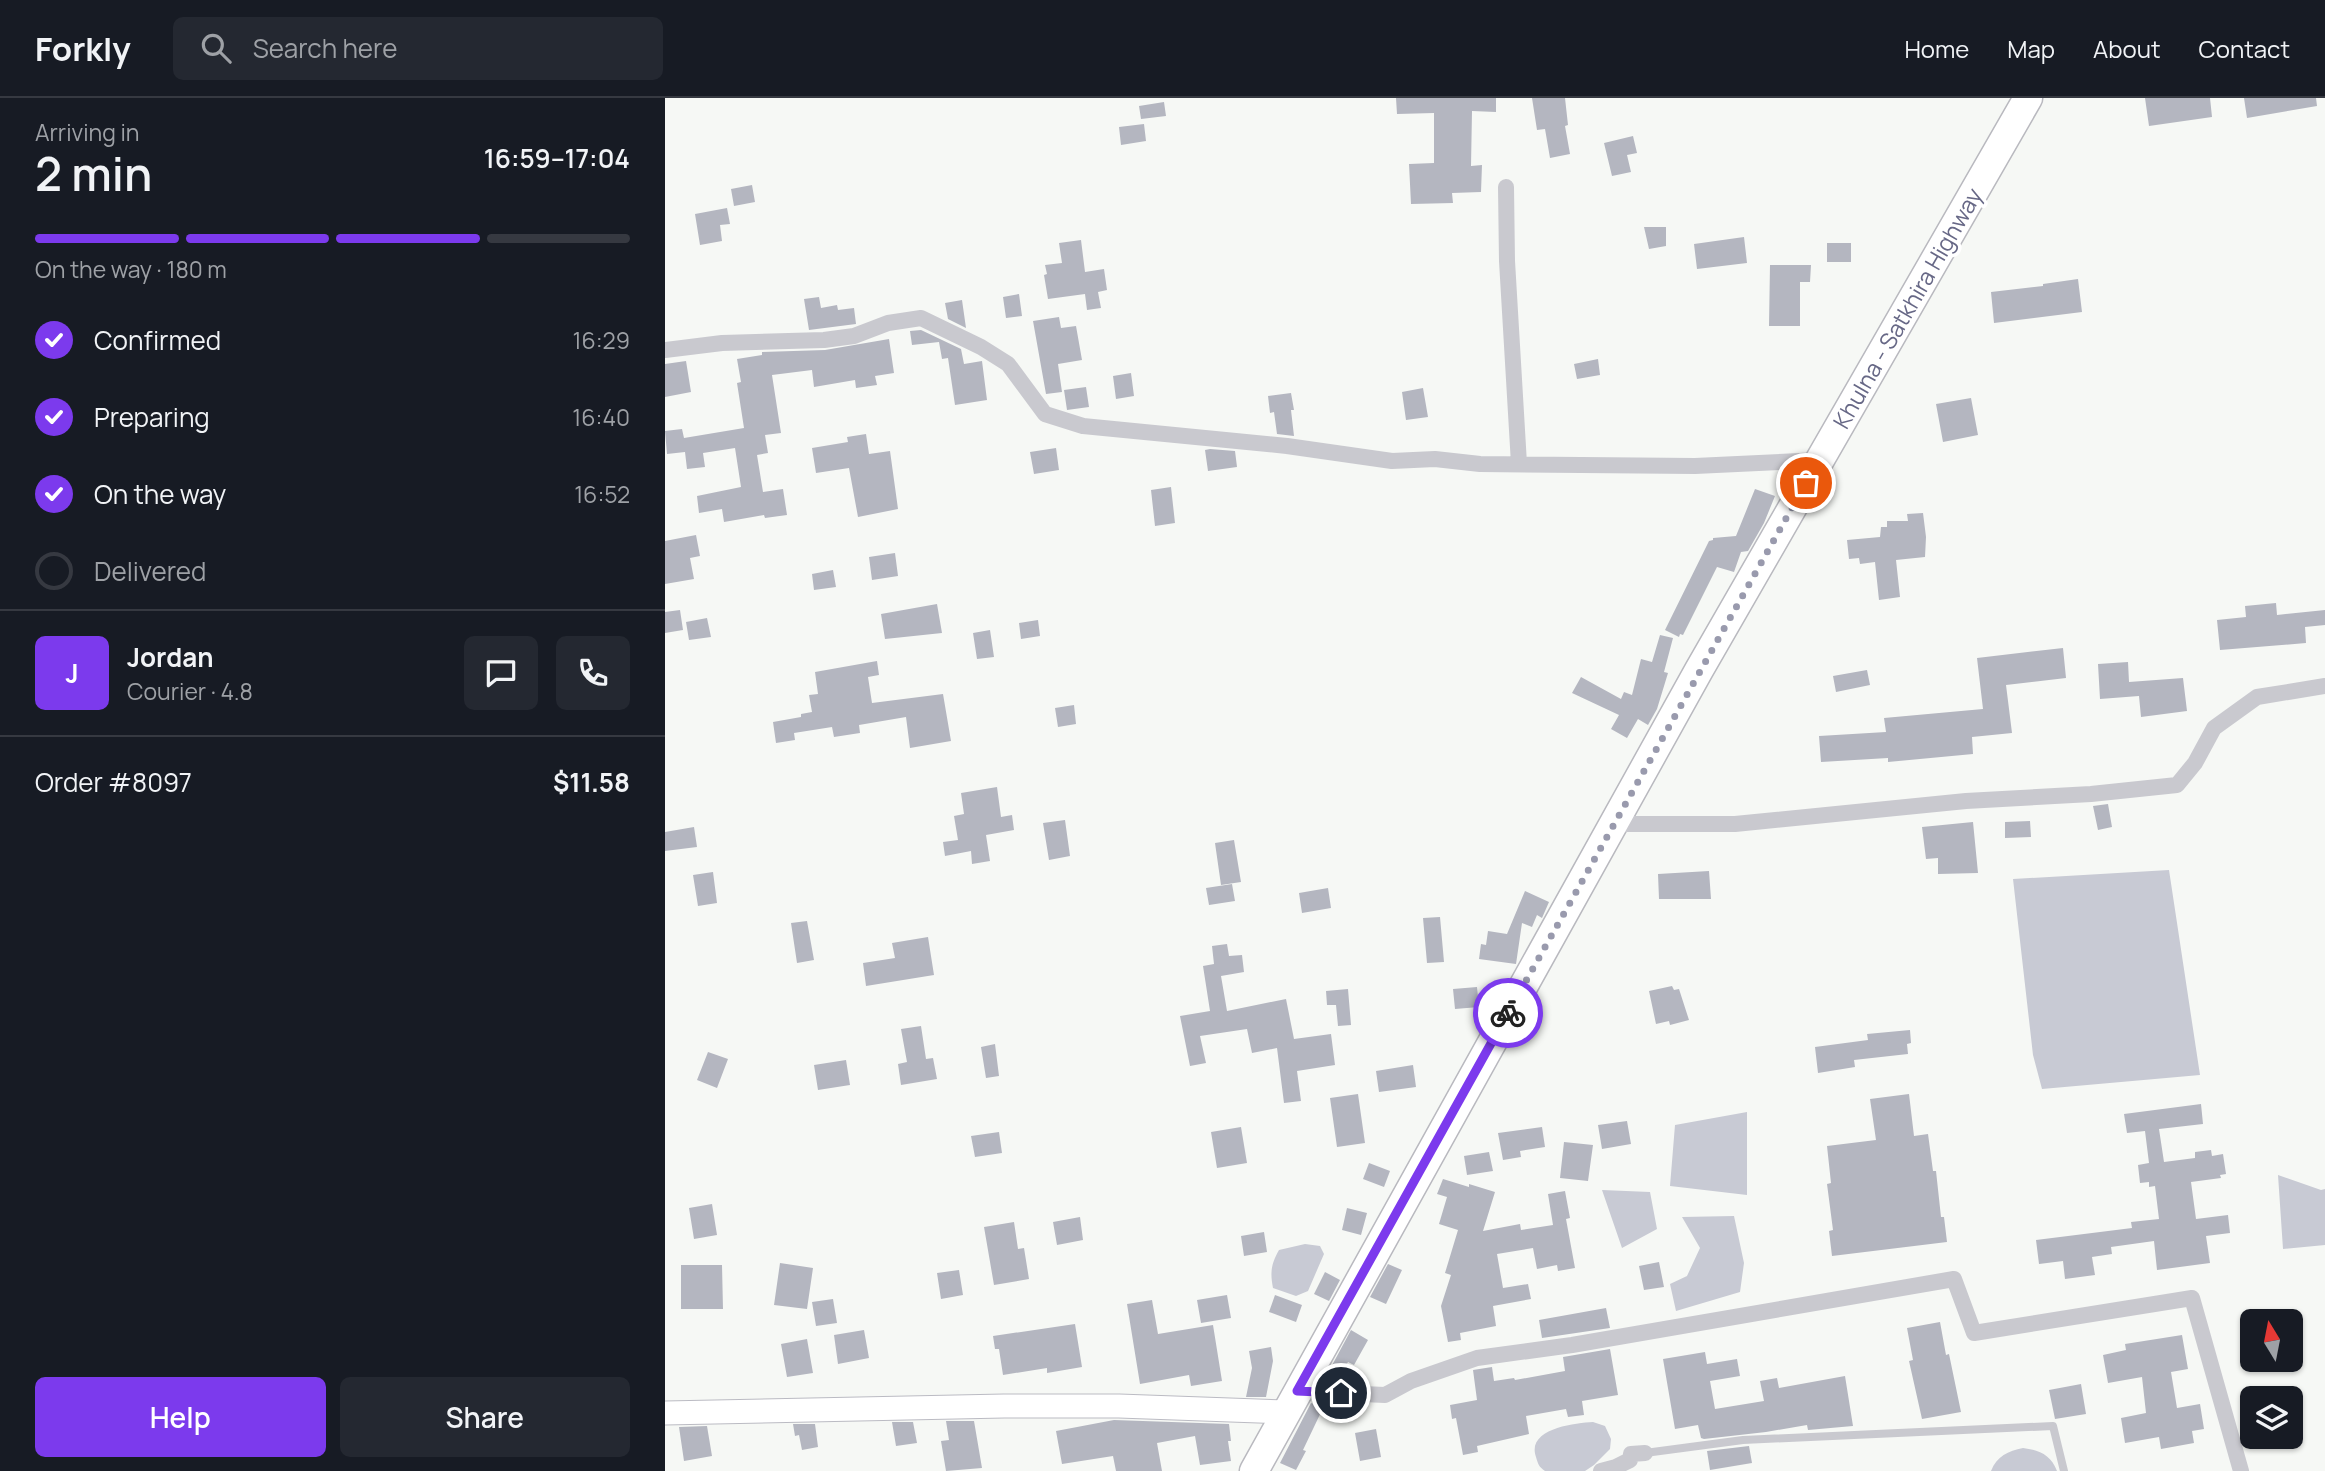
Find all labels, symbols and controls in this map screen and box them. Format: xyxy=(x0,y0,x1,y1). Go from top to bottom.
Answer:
search box xyxy=(173,17,663,80)
text: Forkly xyxy=(35,26,131,71)
icon: search xyxy=(197,29,235,67)
text: Search here xyxy=(253,30,397,66)
text: Home xyxy=(1904,32,1969,65)
text: Map xyxy=(2007,32,2055,65)
text: About xyxy=(2093,32,2161,65)
text: Contact xyxy=(2199,32,2290,65)
text: Arriving in xyxy=(35,116,140,148)
text: 16:59–17:04 xyxy=(484,140,630,176)
text: 2 min xyxy=(35,142,152,205)
street label: Khulna - Satkhira Highway xyxy=(1825,182,1989,434)
text: On the way · 180 m xyxy=(35,253,227,285)
icon: check xyxy=(35,321,73,359)
text: Confirmed xyxy=(94,322,221,358)
text: 16:29 xyxy=(573,324,630,356)
icon: check xyxy=(35,398,73,436)
text: Preparing xyxy=(94,399,210,435)
text: 16:40 xyxy=(572,401,630,433)
pin xyxy=(1776,453,1836,513)
icon: bag xyxy=(1787,464,1825,502)
icon: check xyxy=(35,475,73,513)
text: On the way xyxy=(94,476,226,512)
text: 16:52 xyxy=(574,478,630,510)
text: Delivered xyxy=(94,553,206,589)
button: chat xyxy=(464,636,538,710)
button: phone xyxy=(556,636,630,710)
text: Jordan xyxy=(127,639,213,675)
text: J xyxy=(65,655,79,691)
text: Courier · 4.8 xyxy=(127,675,253,707)
text: Order #8097 xyxy=(35,764,192,800)
text: $11.58 xyxy=(553,764,630,800)
courier xyxy=(1473,978,1543,1048)
icon: bike xyxy=(1489,994,1527,1032)
north arrow xyxy=(2240,1309,2303,1372)
map controls xyxy=(2240,1309,2303,1449)
pin xyxy=(1311,1363,1371,1423)
icon: home xyxy=(1322,1374,1360,1412)
button: Help xyxy=(35,1377,326,1457)
button: Share xyxy=(340,1377,630,1457)
button: layers xyxy=(2240,1386,2303,1449)

